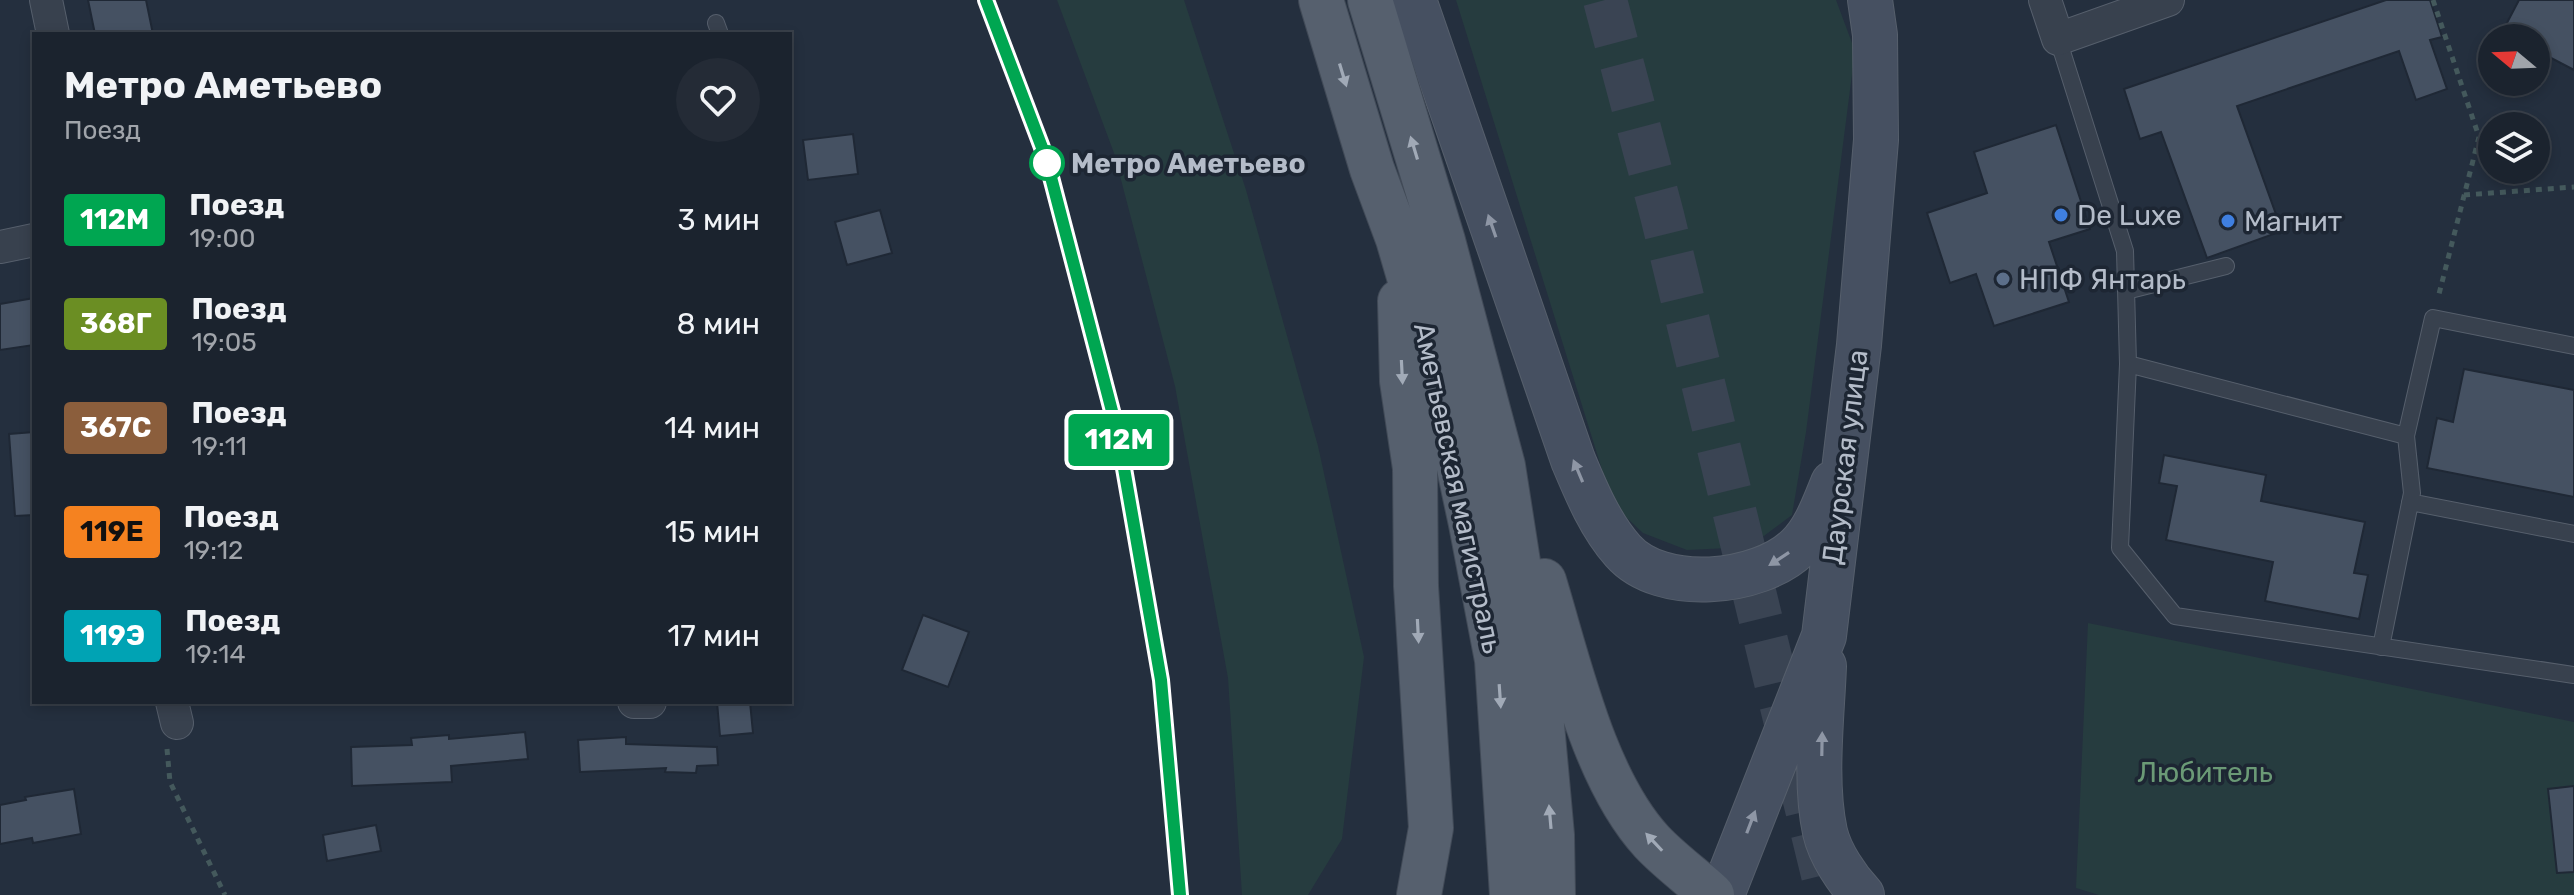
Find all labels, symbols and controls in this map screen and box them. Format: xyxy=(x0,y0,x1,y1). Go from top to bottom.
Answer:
north arrow xyxy=(2478,24,2550,96)
map controls xyxy=(2478,24,2550,184)
button: heart xyxy=(676,58,760,142)
text: Метро Аметьево xyxy=(64,62,382,108)
one-way arrow xyxy=(1337,63,1350,87)
button: layers xyxy=(2478,112,2550,184)
text: Поезд xyxy=(64,115,141,146)
one-way arrow xyxy=(1408,136,1420,160)
marker: Метро Аметьево xyxy=(1030,146,1064,180)
place label: Метро Аметьево xyxy=(1071,147,1306,180)
text: Поезд xyxy=(189,187,284,223)
place label: De Luxe xyxy=(2077,199,2181,232)
text: 3 мин xyxy=(678,202,760,238)
text: 112М xyxy=(80,203,149,236)
place label: Магнит xyxy=(2244,205,2342,238)
marker: De Luxe xyxy=(2052,206,2070,224)
marker: Магнит xyxy=(2219,212,2237,230)
one-way arrow xyxy=(1485,213,1497,237)
text: 19:00 xyxy=(189,223,255,254)
place label: НПФ Янтарь xyxy=(2019,263,2186,296)
marker: НПФ Янтарь xyxy=(1994,270,2012,288)
text: Поезд xyxy=(191,291,286,327)
text: 8 мин xyxy=(677,306,760,342)
text: 368Г xyxy=(80,307,151,340)
street label: Аметьевская магистраль xyxy=(1407,320,1509,656)
text: 19:05 xyxy=(191,327,257,358)
street label: Даурская улица xyxy=(1815,348,1875,566)
one-way arrow xyxy=(1396,360,1409,385)
text: Поезд xyxy=(191,395,286,431)
text: 14 мин xyxy=(664,410,760,446)
text: 367С xyxy=(80,411,151,444)
line badge: 112М xyxy=(1063,414,1175,466)
text: 112М xyxy=(1084,423,1154,456)
text: 19:11 xyxy=(191,431,247,462)
one-way arrow xyxy=(1571,459,1584,483)
text: Поезд xyxy=(184,499,279,535)
text: 15 мин xyxy=(665,514,760,550)
text: 119Е xyxy=(80,515,144,548)
text: 19:12 xyxy=(184,535,243,566)
one-way arrow xyxy=(1768,552,1790,566)
text: Поезд xyxy=(185,603,280,639)
text: 17 мин xyxy=(667,618,760,654)
text: 119Э xyxy=(80,619,145,652)
one-way arrow xyxy=(1412,619,1425,644)
text: 19:14 xyxy=(185,639,246,670)
one-way arrow xyxy=(1493,684,1506,709)
one-way arrow xyxy=(1815,731,1828,756)
park label: Любитель xyxy=(2137,756,2273,789)
one-way arrow xyxy=(1543,804,1556,829)
one-way arrow xyxy=(1745,810,1758,834)
one-way arrow xyxy=(1646,833,1664,852)

